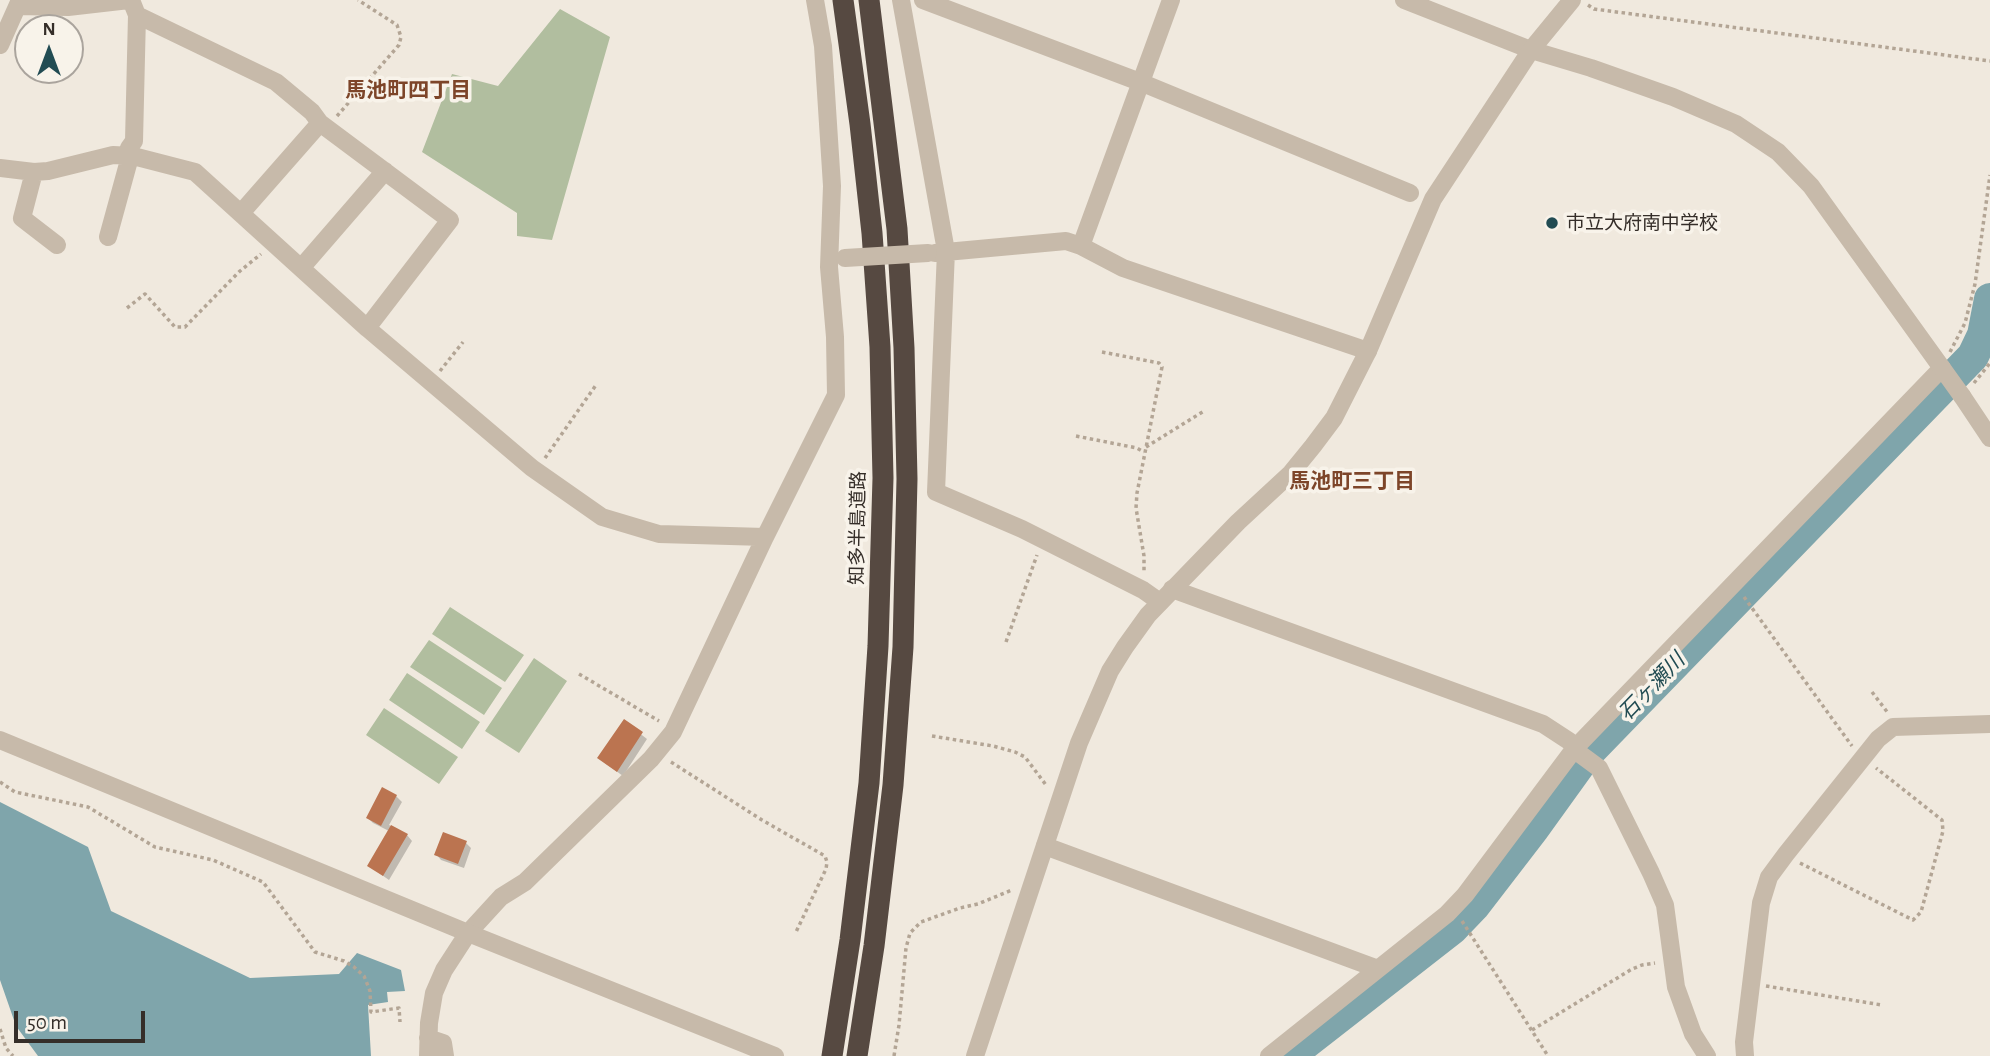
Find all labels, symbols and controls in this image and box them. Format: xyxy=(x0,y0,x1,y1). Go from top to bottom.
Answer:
north arrow xyxy=(14,14,84,84)
text: N xyxy=(42,20,56,39)
district label: 馬池町四丁目 xyxy=(345,78,471,104)
place label: 市立大府南中学校 xyxy=(1566,212,1718,234)
marker: 市立大府南中学校 xyxy=(1544,215,1560,231)
district label: 馬池町三丁目 xyxy=(1289,469,1415,495)
street label: 知多半島道路 xyxy=(846,471,870,585)
water label: 石ヶ瀬川 xyxy=(1614,648,1690,726)
scale bar xyxy=(18,996,149,1040)
text: 50 m xyxy=(27,1012,67,1033)

